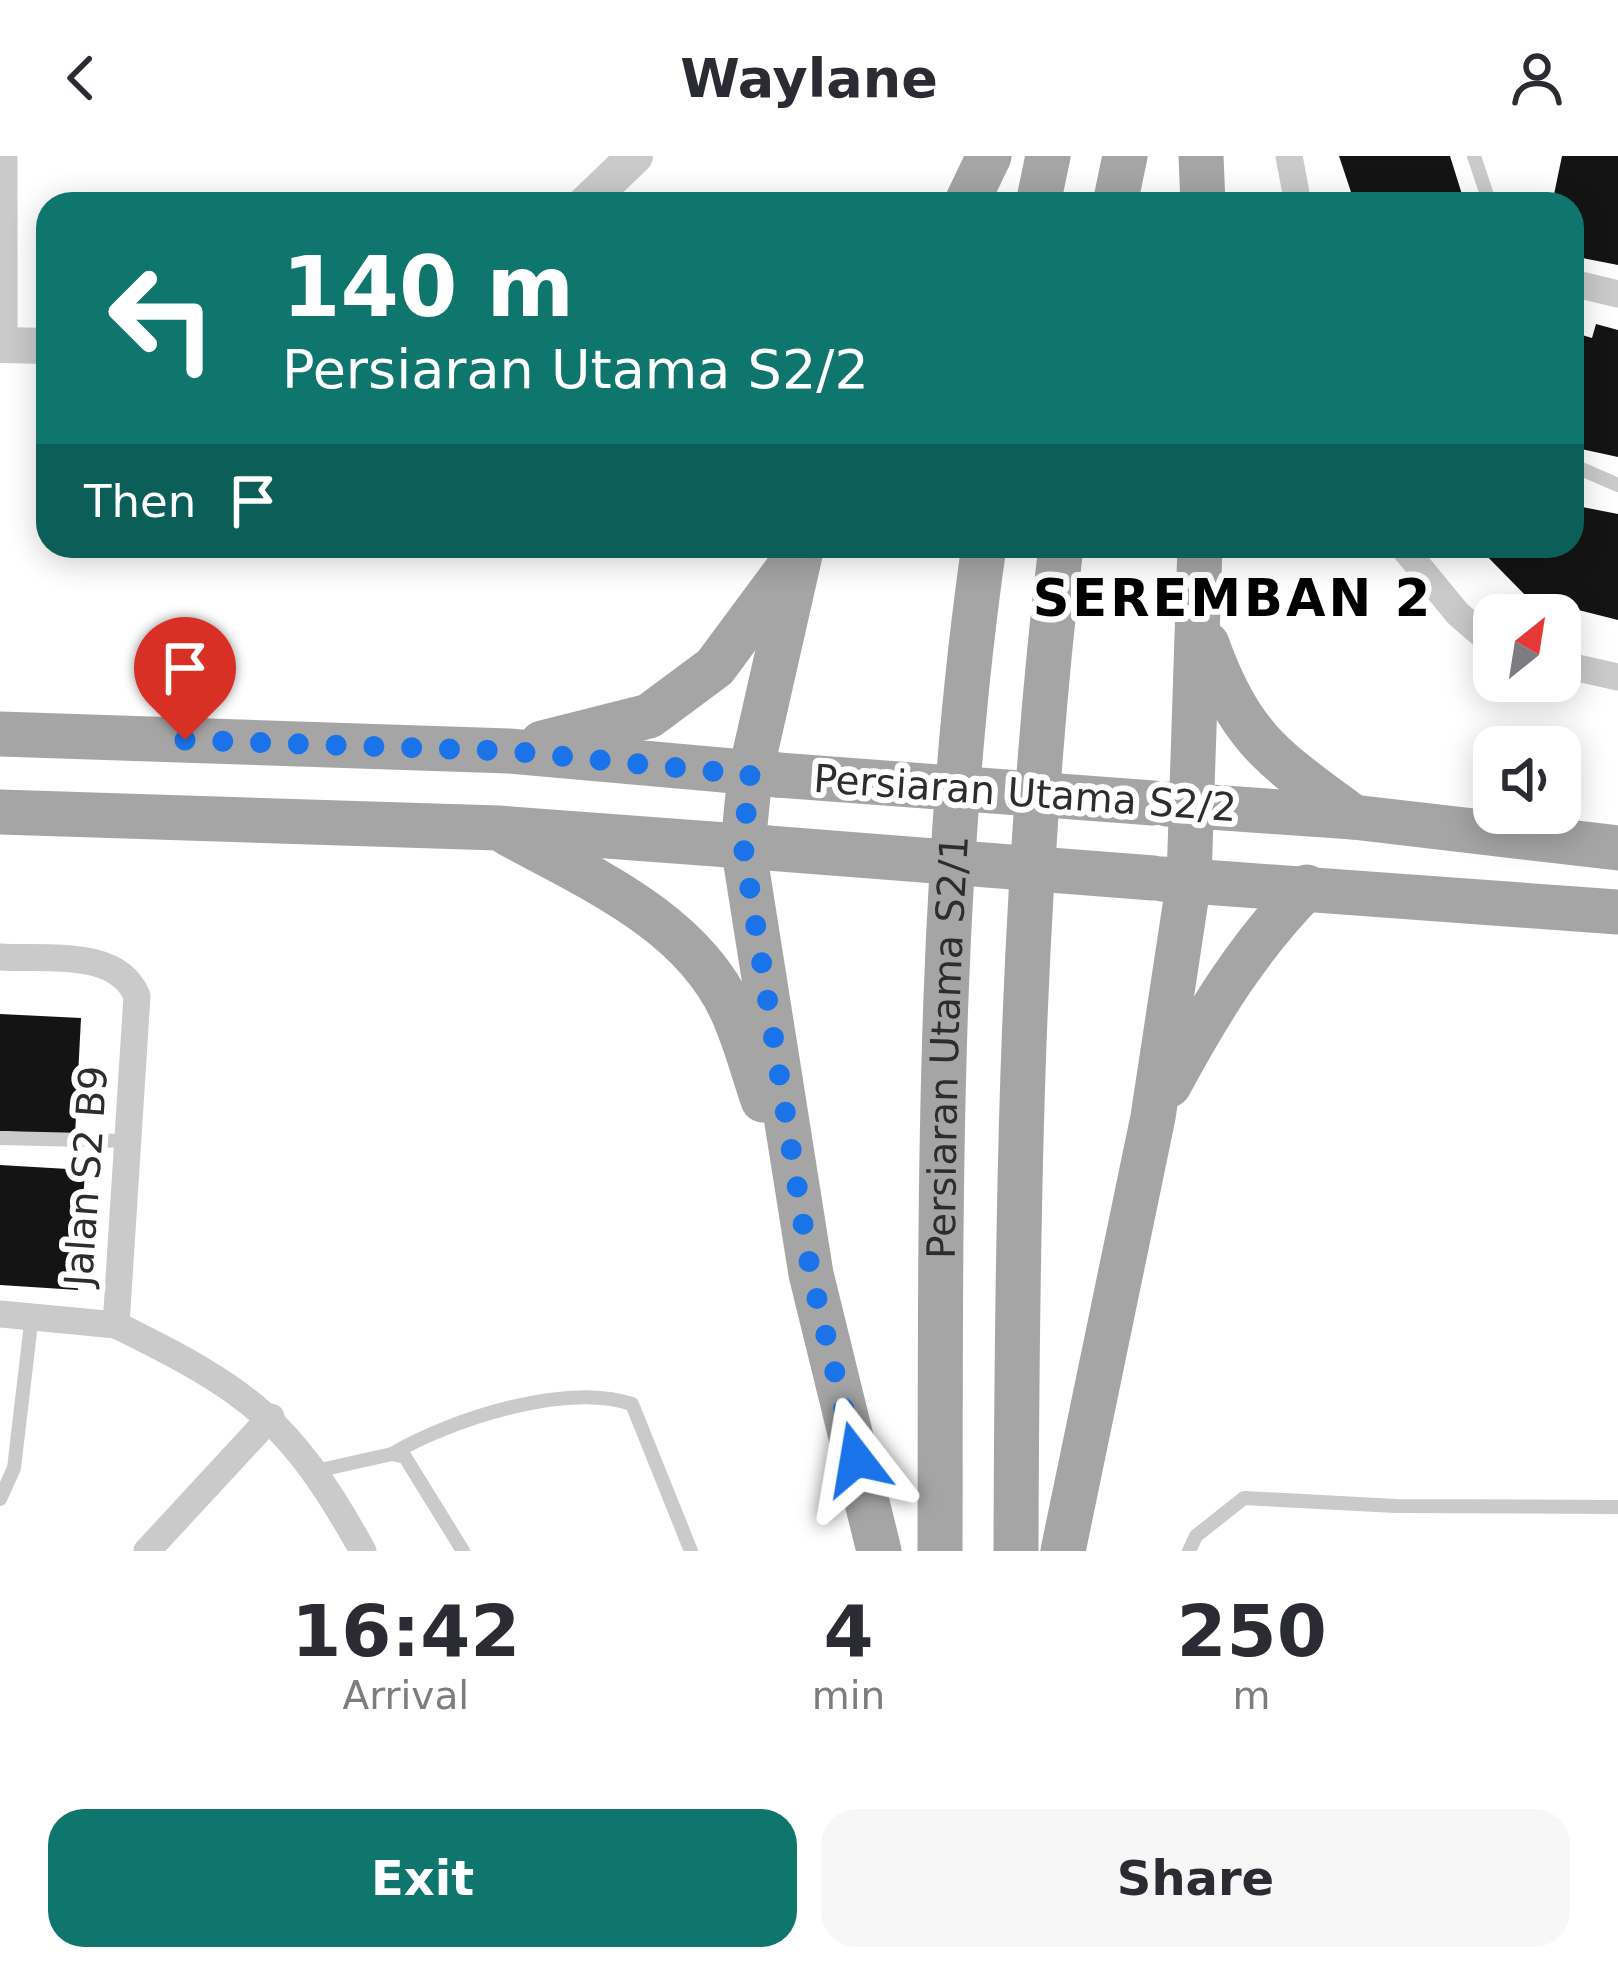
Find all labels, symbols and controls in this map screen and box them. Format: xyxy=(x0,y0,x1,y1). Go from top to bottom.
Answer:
icon: back xyxy=(48,45,114,111)
icon: person xyxy=(1504,45,1570,111)
text: Waylane xyxy=(680,47,938,110)
text: 140 m xyxy=(282,238,574,336)
icon: left xyxy=(84,240,240,396)
text: Persiaran Utama S2/2 xyxy=(282,338,869,401)
icon: arrive xyxy=(220,468,286,534)
text: Then xyxy=(84,475,196,528)
district label: SEREMBAN 2 xyxy=(1033,569,1433,628)
north arrow xyxy=(1473,594,1581,702)
map controls xyxy=(1473,594,1581,834)
pin xyxy=(134,617,236,740)
icon: arrive xyxy=(152,635,218,701)
button: sound xyxy=(1473,726,1581,834)
street label: Persiaran Utama S2/2 xyxy=(812,756,1238,830)
street label: Persiaran Utama S2/1 xyxy=(918,834,977,1259)
street label: Jalan S2 B9 xyxy=(56,1064,116,1291)
position arrow xyxy=(793,1396,919,1522)
text: 16:42 xyxy=(291,1589,520,1673)
text: 4 xyxy=(823,1589,873,1673)
text: 250 xyxy=(1176,1589,1327,1673)
text: Arrival xyxy=(342,1673,469,1718)
text: min xyxy=(812,1673,885,1718)
text: m xyxy=(1233,1673,1271,1718)
button: Exit xyxy=(48,1809,797,1947)
button: Share xyxy=(821,1809,1570,1947)

